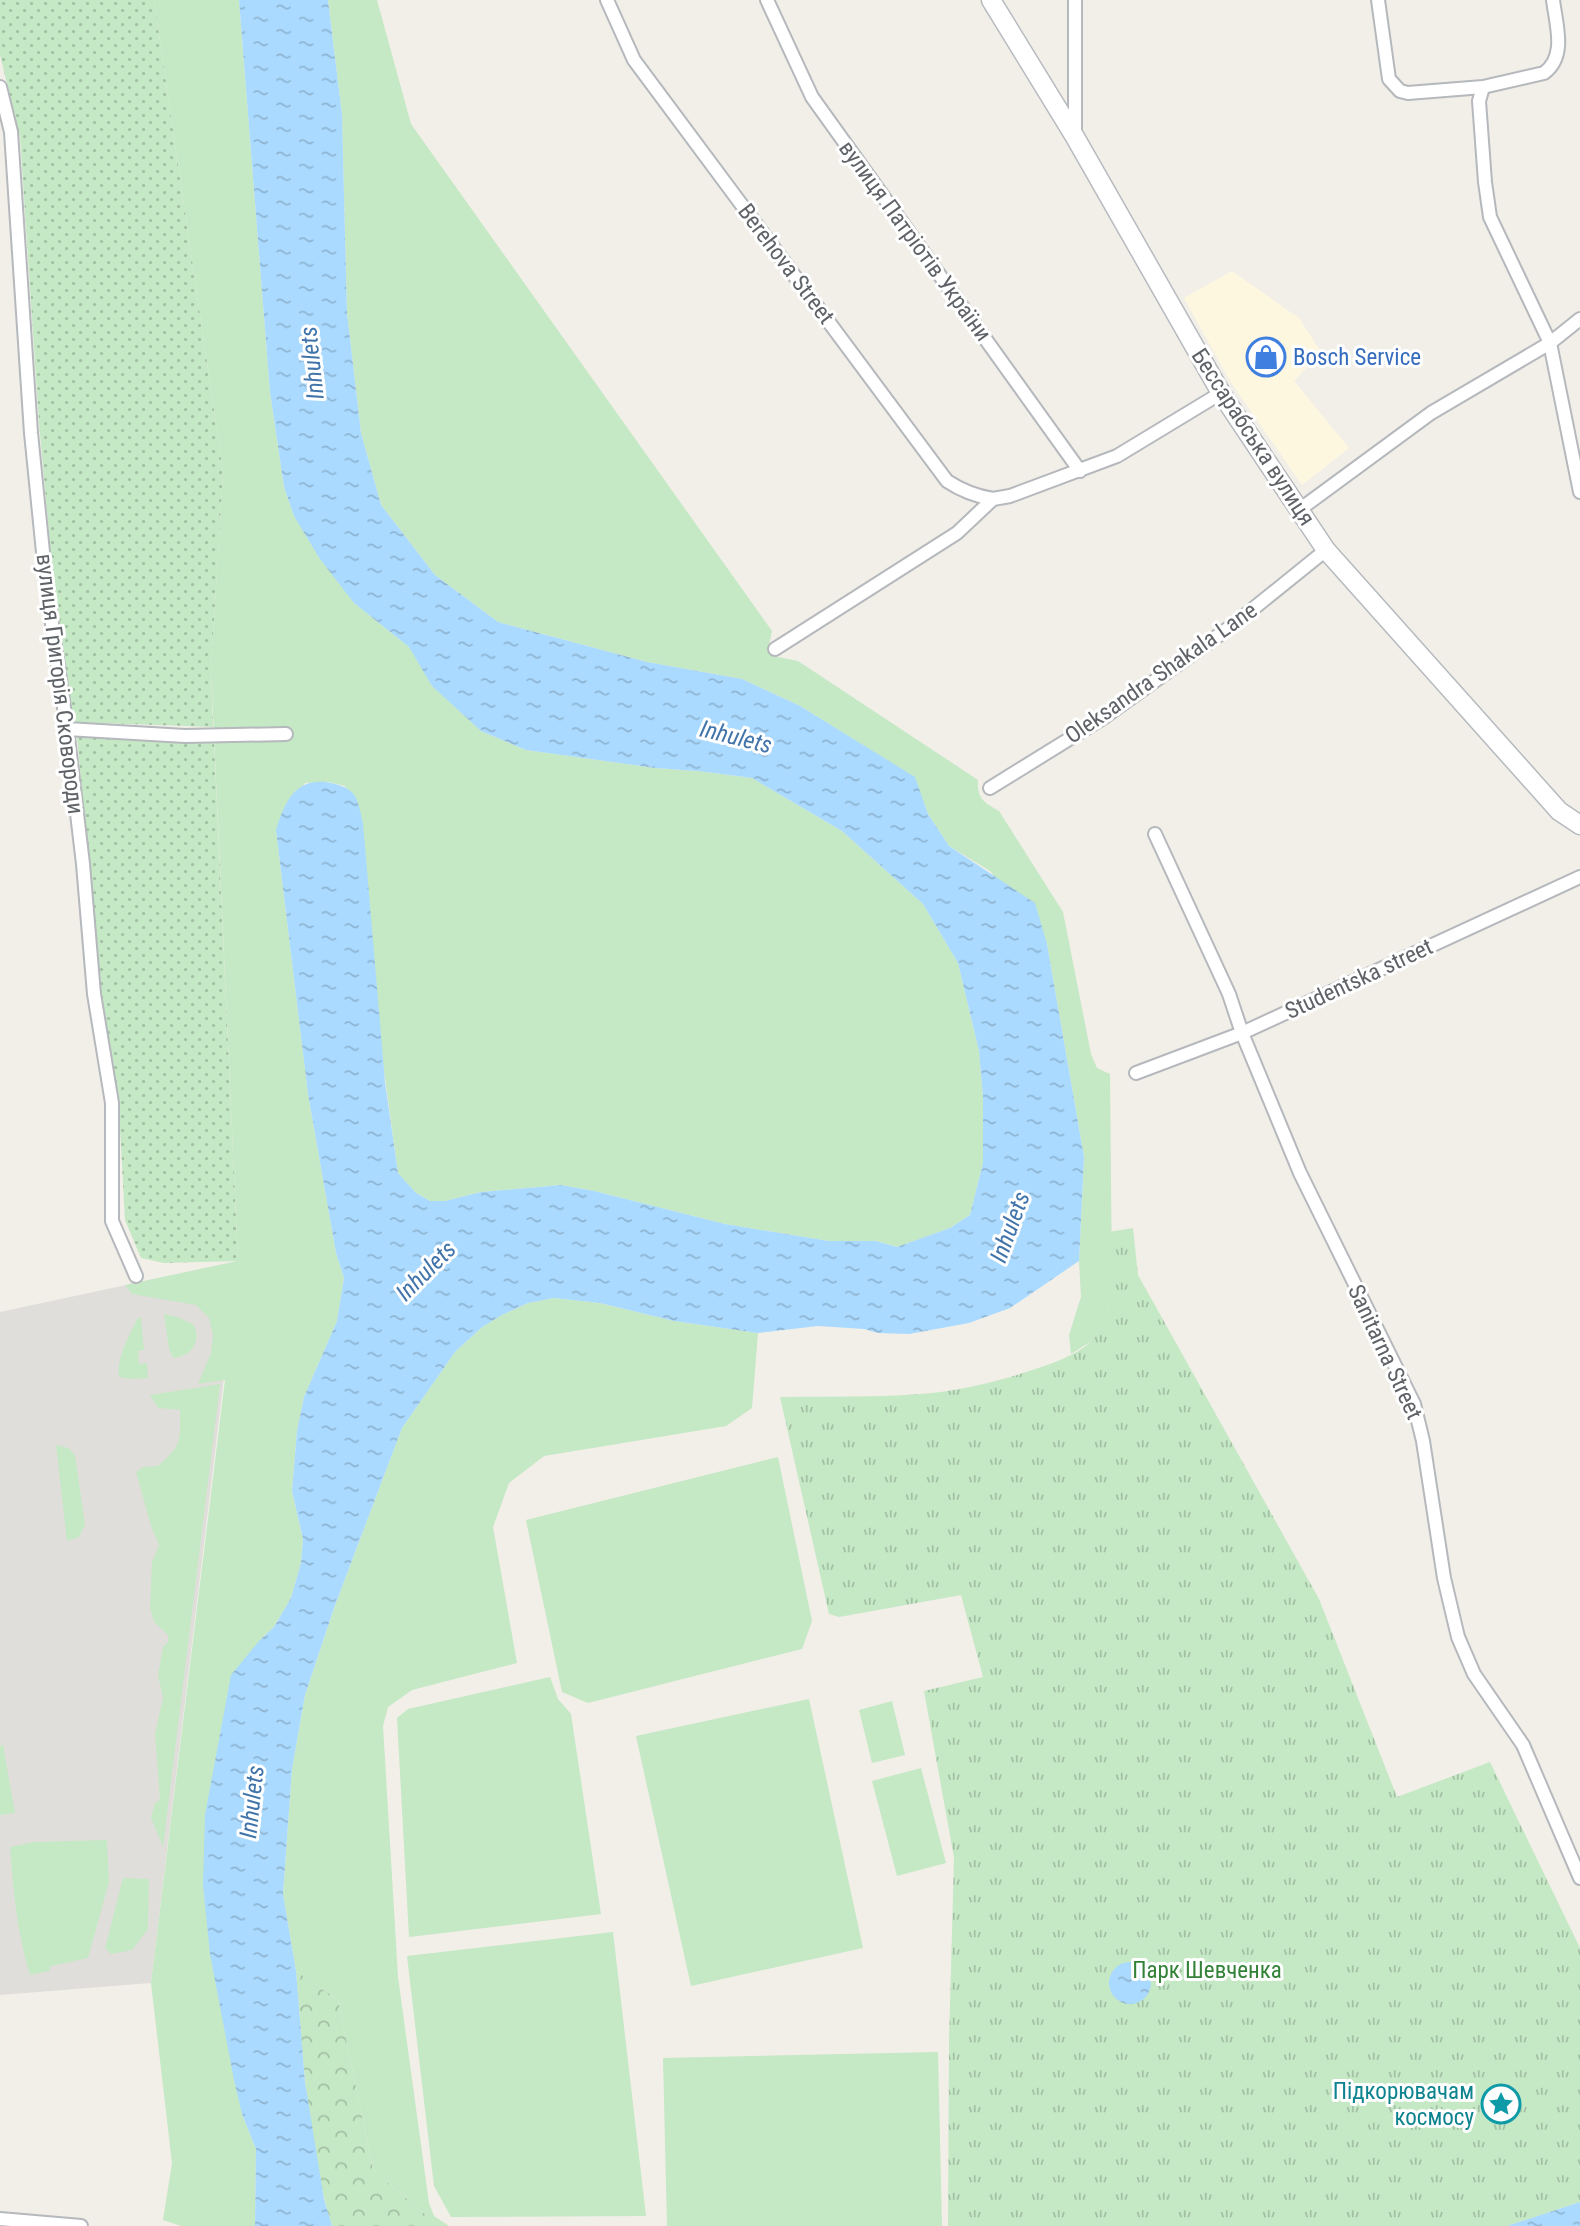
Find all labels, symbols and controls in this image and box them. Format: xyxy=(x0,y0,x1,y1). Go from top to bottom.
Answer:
street label: вулиця Патріотів України xyxy=(833,136,997,346)
street label: Berehova Street xyxy=(732,199,840,329)
water label: Inhulets xyxy=(294,325,330,401)
shop icon: Bosch Service xyxy=(1245,336,1287,378)
street label: Бессарабська вулиця xyxy=(1186,343,1320,531)
place label: Bosch Service xyxy=(1293,344,1421,371)
street label: вулиця Григорія Сковороди xyxy=(31,552,89,816)
street label: Oleksandra Shakala Lane xyxy=(1060,597,1262,749)
water label: Inhulets xyxy=(697,715,775,759)
street label: Studentska street xyxy=(1281,933,1437,1025)
water label: Inhulets xyxy=(984,1188,1036,1266)
water label: Inhulets xyxy=(390,1235,462,1307)
street label: Sanitarna Street xyxy=(1342,1280,1428,1424)
water label: Inhulets xyxy=(234,1764,270,1840)
park label: Парк Шевченка xyxy=(1132,1957,1282,1984)
place label: Підкорювачам космосу xyxy=(1333,2078,1474,2131)
place icon: Підкорювачам космосу xyxy=(1480,2083,1522,2125)

